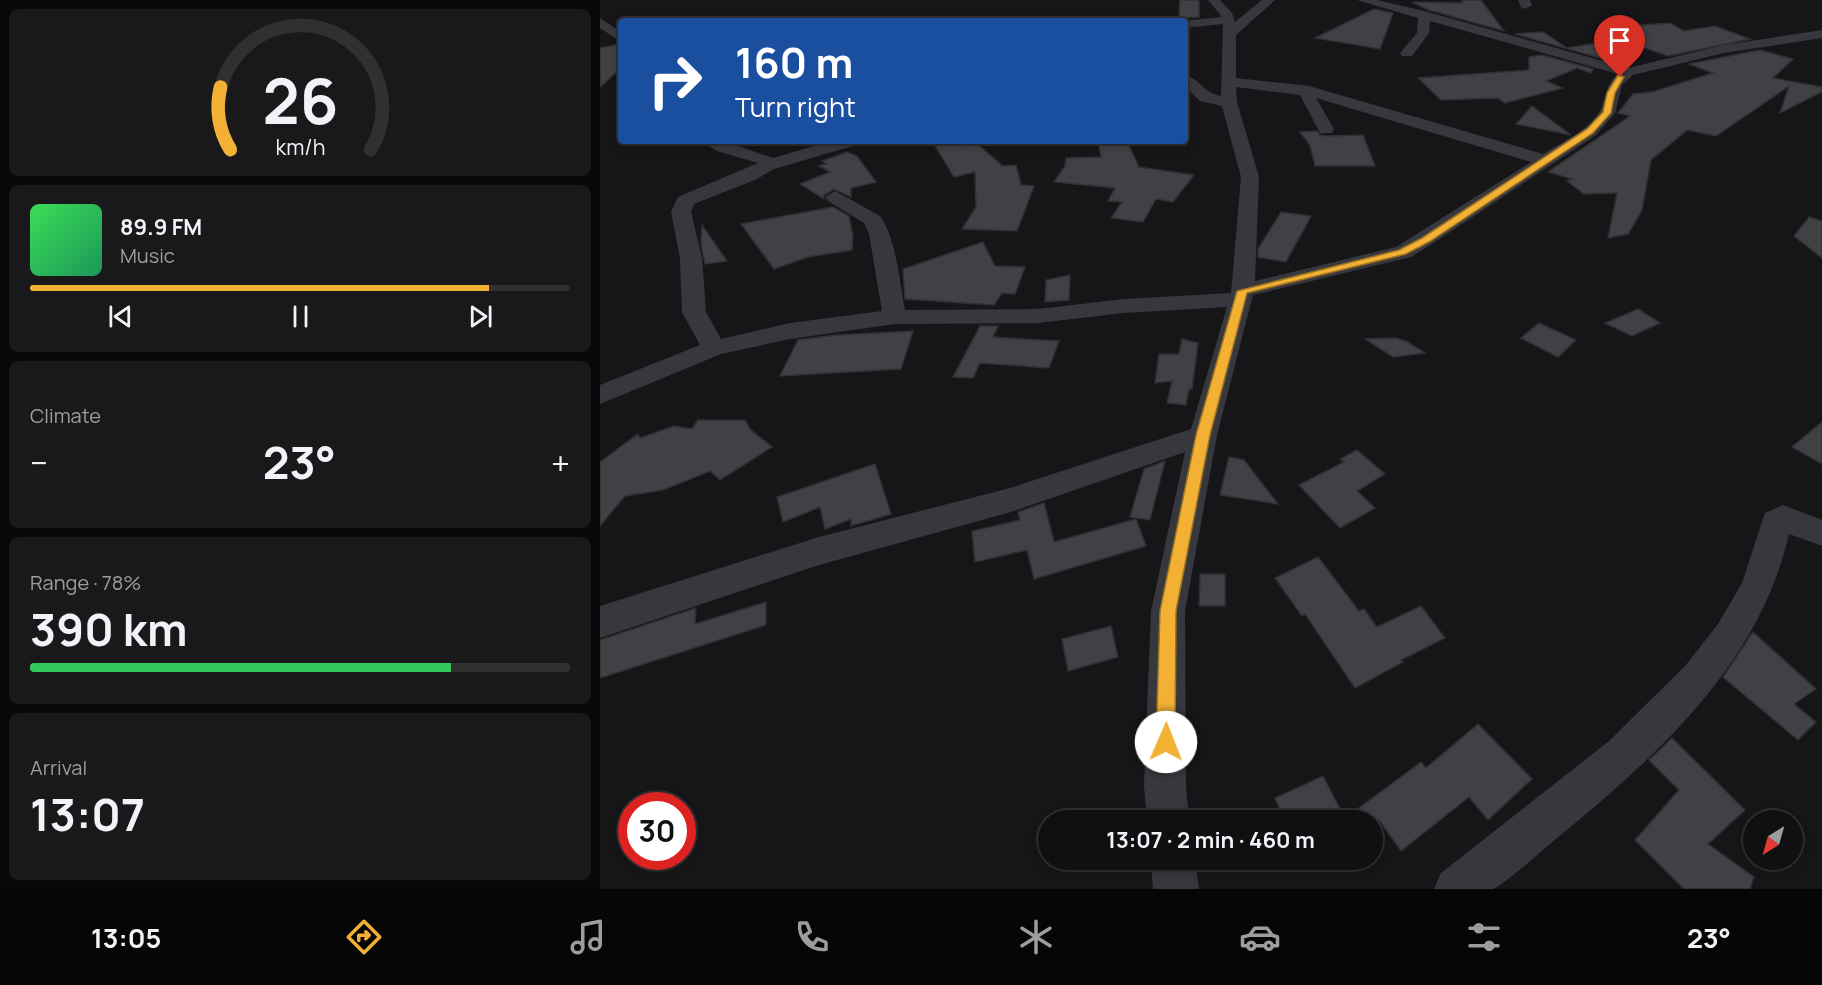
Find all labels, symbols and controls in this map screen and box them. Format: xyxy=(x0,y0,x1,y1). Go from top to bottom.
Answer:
pin xyxy=(1594,15,1645,77)
icon: arrive xyxy=(1603,24,1636,57)
text: 160 m xyxy=(735,33,853,91)
icon: right xyxy=(636,42,714,120)
text: 26 xyxy=(262,57,338,143)
text: Turn right xyxy=(735,88,856,125)
text: km/h xyxy=(275,132,325,161)
text: 89.9 FM xyxy=(120,212,202,242)
text: Music xyxy=(120,242,175,269)
icon: previous xyxy=(104,300,137,333)
icon: pause xyxy=(284,300,317,333)
icon: next xyxy=(464,300,497,333)
text: Climate xyxy=(30,402,101,429)
text: 23° xyxy=(263,431,336,493)
text: − xyxy=(30,440,48,485)
text: + xyxy=(551,440,570,485)
text: Range · 78% xyxy=(30,569,141,596)
text: 390 km xyxy=(30,598,187,660)
position arrow xyxy=(1134,710,1198,774)
text: Arrival xyxy=(30,754,87,781)
text: 13:07 xyxy=(30,783,145,845)
speed limit sign: 30 xyxy=(618,792,696,870)
north arrow xyxy=(1743,810,1803,870)
map controls xyxy=(1743,810,1803,870)
text: 13:07 · 2 min · 460 m xyxy=(1106,825,1315,855)
icon: directions xyxy=(343,916,385,958)
icon: music xyxy=(567,916,609,958)
icon: phone xyxy=(791,916,833,958)
icon: climate xyxy=(1015,916,1057,958)
icon: car xyxy=(1239,916,1281,958)
icon: filters xyxy=(1463,916,1505,958)
text: 13:05 xyxy=(91,919,161,956)
text: 23° xyxy=(1687,919,1731,956)

